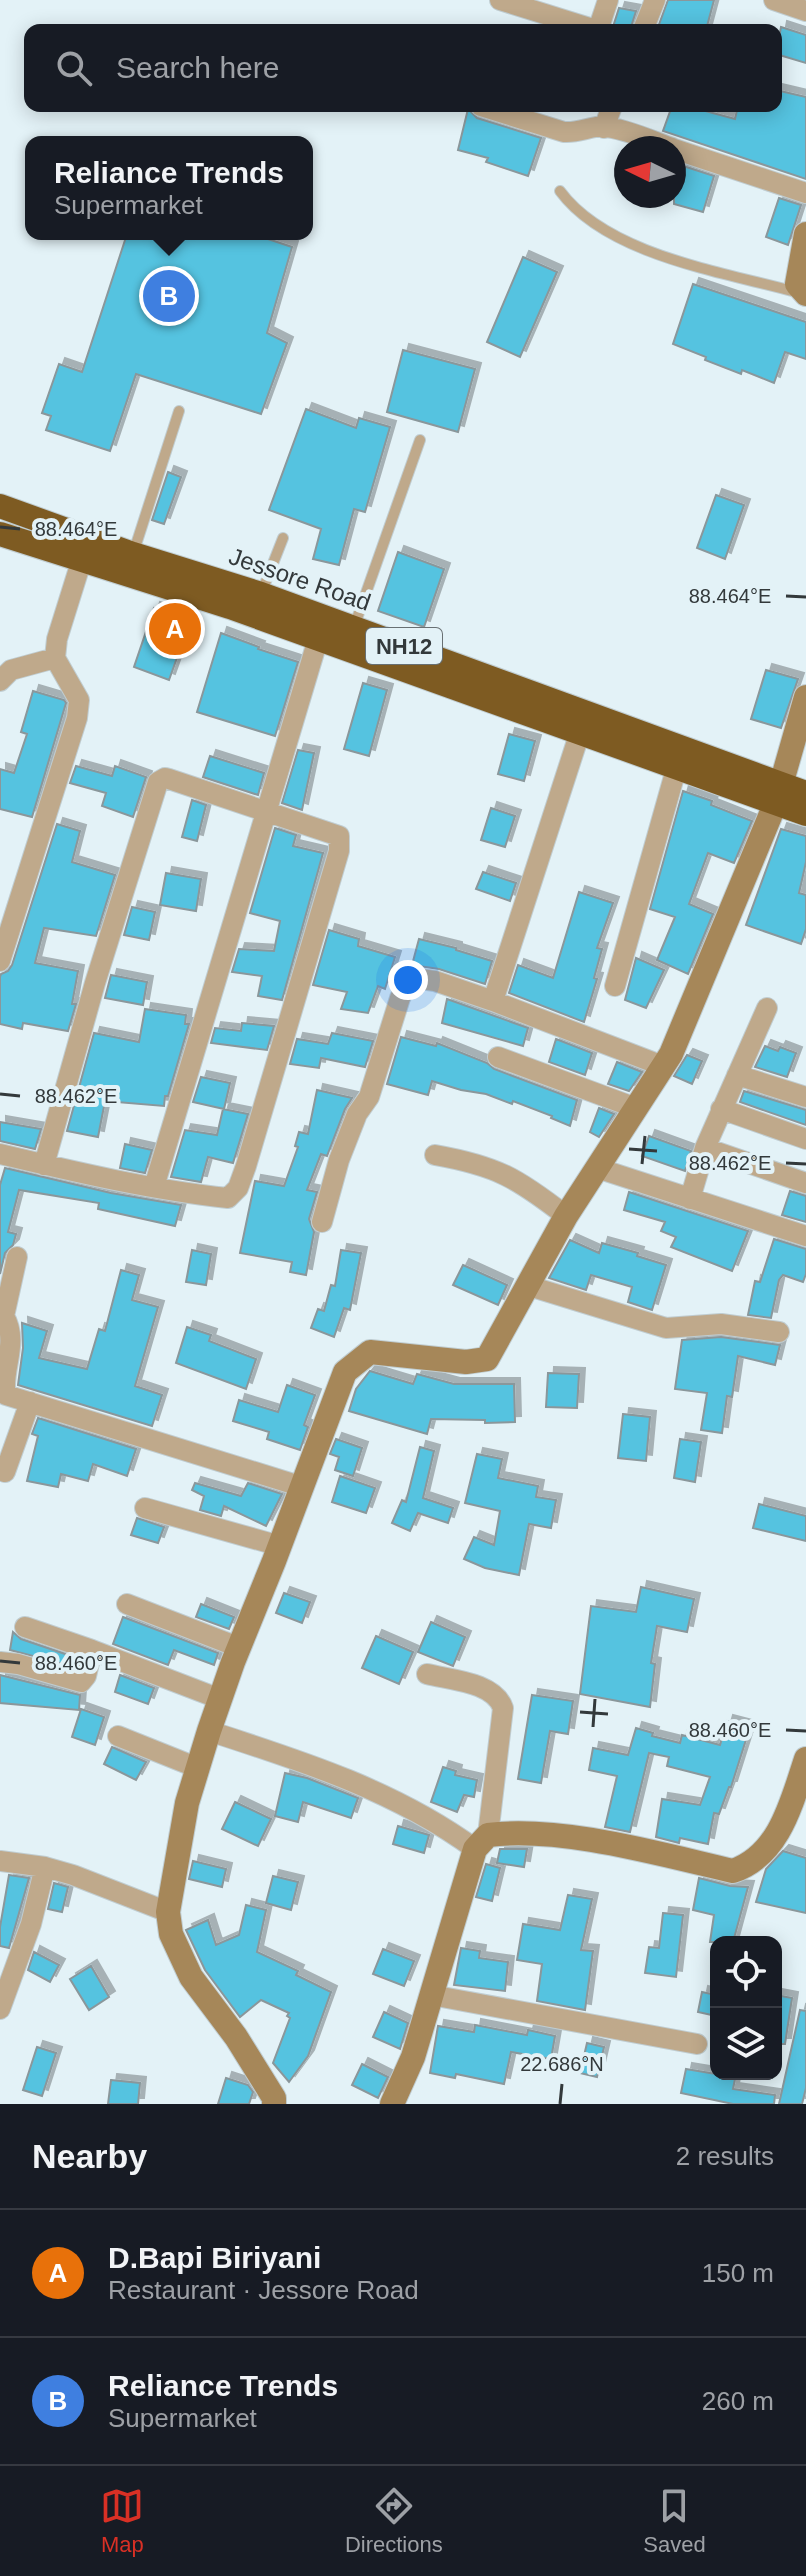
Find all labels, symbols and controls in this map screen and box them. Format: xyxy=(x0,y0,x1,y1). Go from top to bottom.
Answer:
search box xyxy=(24,24,782,112)
icon: search xyxy=(52,46,96,90)
text: Search here xyxy=(116,51,279,84)
popup xyxy=(25,136,313,240)
north arrow xyxy=(614,136,686,208)
text: Reliance Trends xyxy=(54,156,284,189)
text: Supermarket xyxy=(54,190,203,220)
pin: B xyxy=(143,266,195,326)
text: 88.464°E xyxy=(35,518,117,540)
street label: Jessore Road xyxy=(226,542,374,616)
text: 88.464°E xyxy=(689,585,771,607)
pin: A xyxy=(149,599,201,659)
road number: NH12 xyxy=(366,628,442,664)
your location xyxy=(388,960,428,1000)
text: 88.462°E xyxy=(35,1085,117,1107)
text: 88.462°E xyxy=(689,1152,771,1174)
text: 88.460°E xyxy=(35,1652,117,1674)
text: 88.460°E xyxy=(689,1719,771,1741)
map controls xyxy=(710,1936,782,2080)
button: locate xyxy=(710,1936,782,2008)
button: layers xyxy=(710,2008,782,2080)
text: 22.686°N xyxy=(520,2053,604,2075)
text: Nearby xyxy=(32,2137,147,2175)
text: 2 results xyxy=(676,2141,774,2171)
text: D.Bapi Biriyani xyxy=(108,2241,321,2274)
text: A xyxy=(49,2258,67,2288)
text: 150 m xyxy=(702,2258,774,2288)
text: Restaurant · Jessore Road xyxy=(108,2275,419,2305)
text: Reliance Trends xyxy=(108,2369,338,2402)
text: B xyxy=(49,2386,67,2416)
text: 260 m xyxy=(702,2386,774,2416)
text: Supermarket xyxy=(108,2403,257,2433)
tab: Map xyxy=(100,2484,144,2558)
tab: Directions xyxy=(345,2484,443,2558)
tab: Saved xyxy=(643,2484,706,2558)

